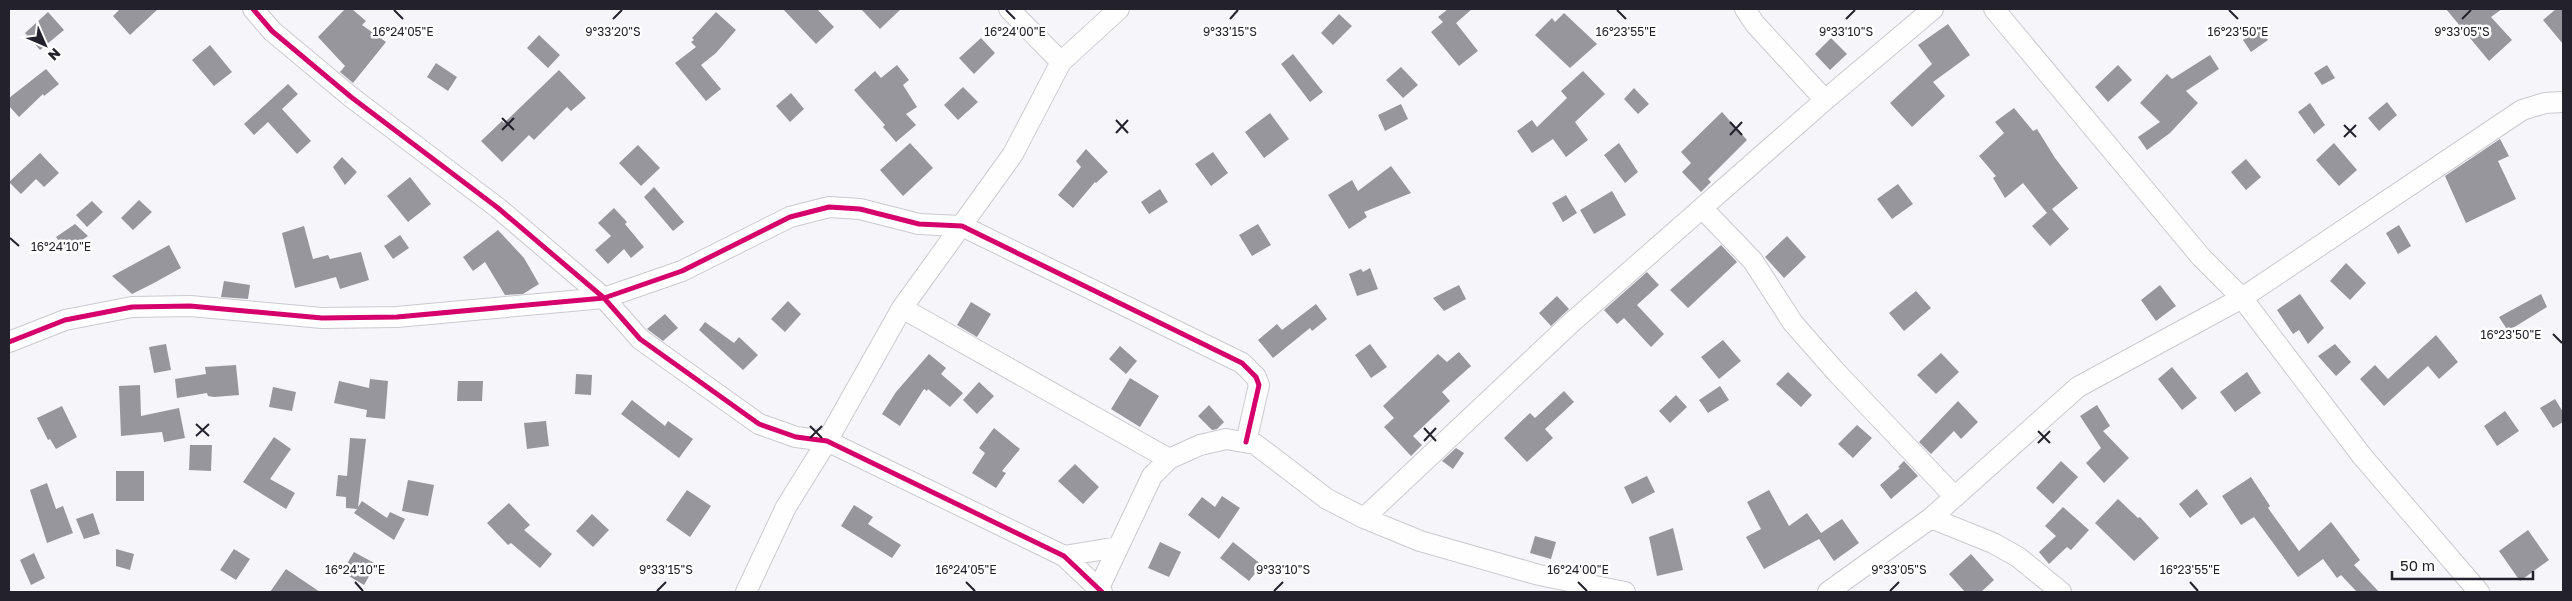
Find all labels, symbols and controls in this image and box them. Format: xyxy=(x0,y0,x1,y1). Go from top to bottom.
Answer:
north arrow xyxy=(20,20,70,70)
text: 16°24'05"E xyxy=(372,24,434,39)
text: 9°33'20"S xyxy=(585,24,641,39)
text: 16°24'00"E xyxy=(984,24,1046,39)
text: 9°33'15"S xyxy=(1203,24,1257,39)
text: 16°23'55"E xyxy=(1596,24,1656,39)
text: 9°33'10"S xyxy=(1819,24,1873,39)
text: 16°23'50"E xyxy=(2208,24,2268,39)
text: 9°33'05"S xyxy=(2434,24,2490,39)
text: N xyxy=(45,45,64,64)
text: 16°24'10"E xyxy=(31,239,91,254)
text: 16°23'50"E xyxy=(2481,327,2541,342)
scale bar xyxy=(2392,548,2533,580)
text: 50 m xyxy=(2400,556,2435,574)
text: 16°24'10"E xyxy=(325,562,385,577)
text: 9°33'15"S xyxy=(639,562,693,577)
text: 16°24'05"E xyxy=(935,562,997,577)
text: 9°33'10"S xyxy=(1256,562,1310,577)
text: 16°24'00"E xyxy=(1547,562,1609,577)
text: 9°33'05"S xyxy=(1871,562,1927,577)
text: 16°23'55"E xyxy=(2160,562,2220,577)

